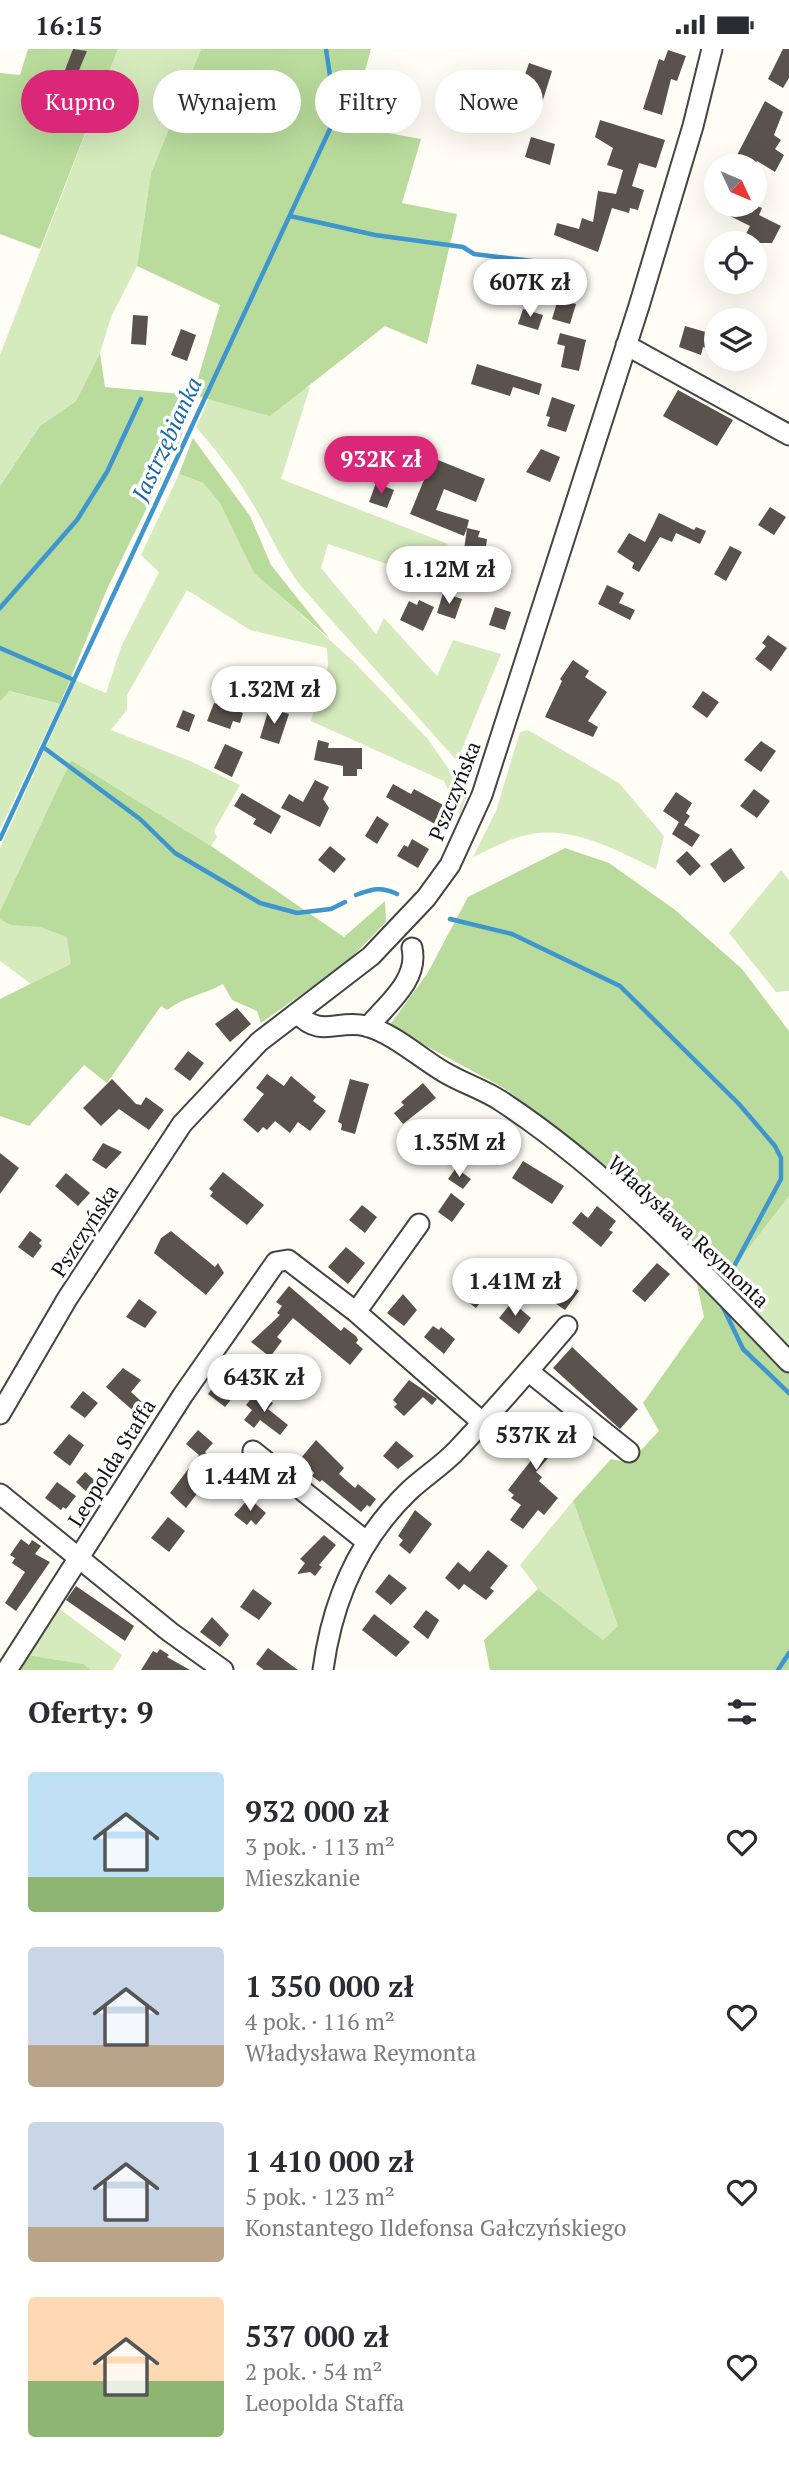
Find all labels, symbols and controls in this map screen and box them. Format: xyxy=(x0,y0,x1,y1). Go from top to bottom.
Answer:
text: 16:15 xyxy=(35,8,103,42)
chip: Kupno xyxy=(21,70,139,133)
chip: Wynajem xyxy=(153,70,301,133)
chip: Filtry xyxy=(315,70,421,133)
chip: Nowe xyxy=(435,70,543,133)
north arrow xyxy=(704,154,766,217)
map controls xyxy=(704,154,767,371)
button: locate xyxy=(704,231,767,294)
pin: 607K zł xyxy=(465,259,595,319)
text: 607K zł xyxy=(489,266,571,297)
button: layers xyxy=(704,308,767,371)
water label: Jastrzębianka xyxy=(124,372,209,507)
pin: 932K zł xyxy=(316,437,446,496)
text: 932K zł xyxy=(340,443,422,474)
pin: 1.12M zł xyxy=(377,547,521,606)
text: 1.12M zł xyxy=(402,553,496,584)
pin: 1.32M zł xyxy=(202,667,346,726)
text: 1.32M zł xyxy=(227,673,321,704)
street label: Pszczyńska xyxy=(421,737,487,844)
pin: 1.35M zł xyxy=(387,1119,531,1179)
text: 1.35M zł xyxy=(412,1126,506,1157)
street label: Władysława Reymonta xyxy=(602,1149,776,1314)
street label: Pszczyńska xyxy=(44,1179,125,1282)
pin: 1.41M zł xyxy=(443,1259,587,1318)
text: 1.41M zł xyxy=(468,1265,562,1296)
pin: 643K zł xyxy=(199,1355,329,1414)
text: 643K zł xyxy=(223,1361,305,1392)
street label: Leopolda Staffa xyxy=(61,1393,162,1532)
pin: 537K zł xyxy=(471,1413,601,1472)
text: 537K zł xyxy=(495,1419,577,1450)
pin: 1.44M zł xyxy=(178,1453,322,1513)
text: 1.44M zł xyxy=(203,1460,297,1491)
text: Oferty: 9 xyxy=(28,1692,153,1732)
icon: filters xyxy=(723,1693,761,1731)
text: 932 000 zł xyxy=(245,1791,389,1831)
icon: home xyxy=(84,1800,168,1884)
icon: heart xyxy=(723,1823,761,1861)
text: 3 pok. · 113 m² xyxy=(245,1831,395,1862)
text: Mieszkanie xyxy=(245,1862,360,1893)
text: 1 350 000 zł xyxy=(245,1966,414,2006)
icon: home xyxy=(84,1975,168,2059)
icon: heart xyxy=(723,1998,761,2036)
text: 4 pok. · 116 m² xyxy=(245,2006,395,2037)
text: Władysława Reymonta xyxy=(245,2037,476,2068)
text: 1 410 000 zł xyxy=(245,2141,414,2181)
icon: home xyxy=(84,2150,168,2234)
icon: heart xyxy=(723,2173,761,2211)
text: 5 pok. · 123 m² xyxy=(245,2181,395,2212)
text: Konstantego Ildefonsa Gałczyńskiego xyxy=(245,2212,626,2243)
text: 537 000 zł xyxy=(245,2316,389,2356)
icon: home xyxy=(84,2325,168,2409)
icon: heart xyxy=(723,2348,761,2386)
text: 2 pok. · 54 m² xyxy=(245,2356,383,2387)
text: Leopolda Staffa xyxy=(245,2387,404,2418)

